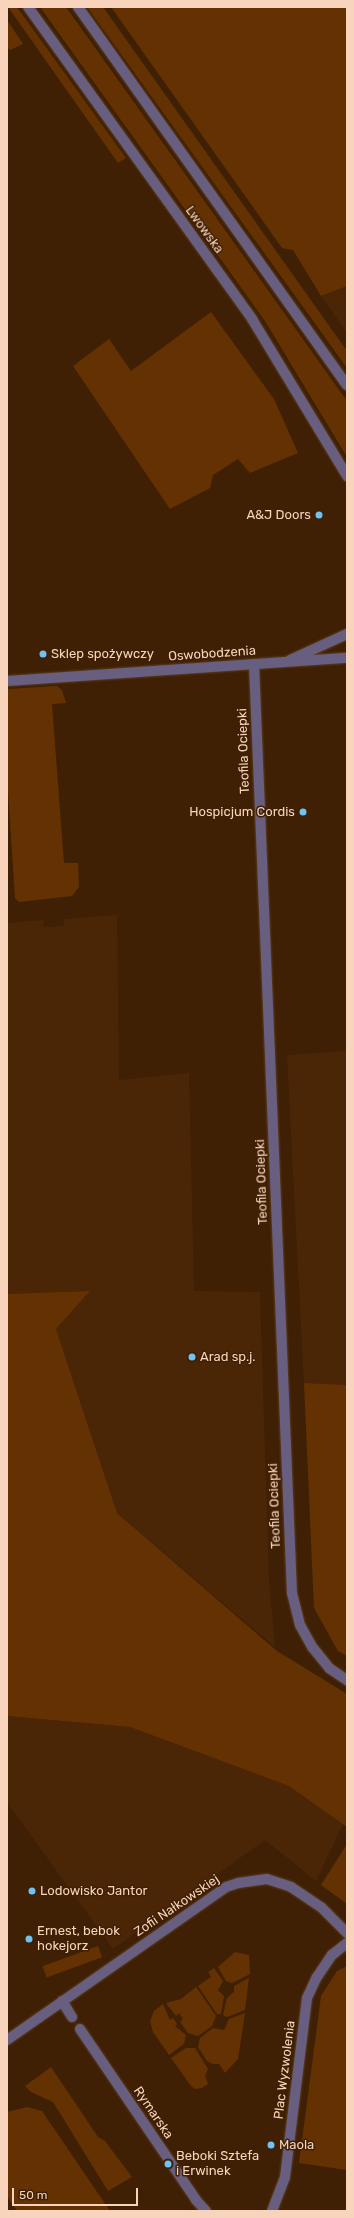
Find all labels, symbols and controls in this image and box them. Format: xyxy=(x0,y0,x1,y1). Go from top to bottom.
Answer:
street label: Lwowska xyxy=(182,203,226,257)
place label: A&J Doors xyxy=(246,507,311,523)
marker: A&J Doors xyxy=(314,510,324,520)
street label: Oswobodzenia xyxy=(168,643,256,665)
place label: Sklep spożywczy xyxy=(51,646,154,662)
marker: Sklep spożywczy xyxy=(38,649,48,659)
street label: Teofila Ociepki xyxy=(235,708,253,794)
place label: Hospicjum Cordis xyxy=(189,804,295,820)
marker: Hospicjum Cordis xyxy=(298,807,308,817)
street label: Teofila Ociepki xyxy=(253,1139,271,1225)
place label: Arad sp.j. xyxy=(200,1349,256,1365)
marker: Arad sp.j. xyxy=(187,1352,197,1362)
street label: Teofila Ociepki xyxy=(266,1463,284,1549)
street label: Zofii Nałkowskiej xyxy=(131,1872,223,1940)
place label: Lodowisko Jantor xyxy=(40,1883,148,1899)
marker: Lodowisko Jantor xyxy=(27,1886,37,1896)
place label: Ernest, bebok hokejorz xyxy=(37,1924,120,1955)
marker: Ernest, bebok hokejorz xyxy=(24,1934,34,1944)
street label: Plac Wyzwolenia xyxy=(271,2020,299,2120)
street label: Rymarska xyxy=(130,2084,176,2142)
place label: Maola xyxy=(279,2137,314,2153)
marker: Maola xyxy=(266,2140,276,2150)
place label: Beboki Sztefa i Erwinek xyxy=(176,2149,259,2180)
marker: Beboki Sztefa i Erwinek xyxy=(163,2159,173,2169)
scale bar xyxy=(14,2180,140,2206)
text: 50 m xyxy=(19,2188,47,2202)

